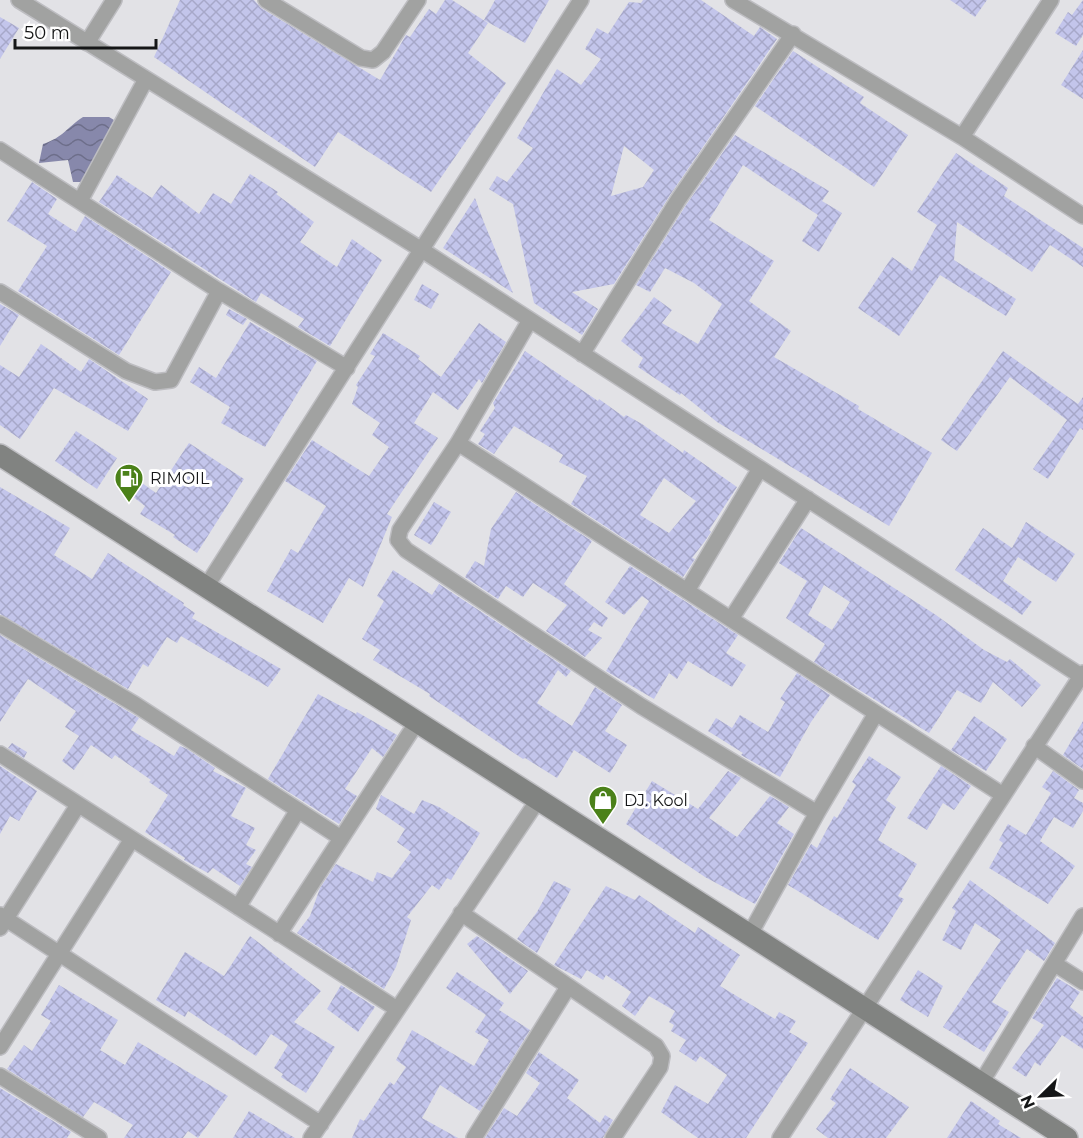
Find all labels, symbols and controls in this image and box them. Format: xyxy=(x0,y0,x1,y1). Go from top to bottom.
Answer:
scale bar xyxy=(15,12,156,50)
text: 50 m xyxy=(24,22,70,44)
fuel station icon: RIMOIL xyxy=(113,462,145,504)
place label: RIMOIL xyxy=(150,469,210,488)
shop icon: DJ. Kool xyxy=(587,784,619,826)
place label: DJ. Kool xyxy=(624,791,688,810)
north arrow xyxy=(1011,1066,1071,1126)
text: N xyxy=(1016,1092,1039,1112)

